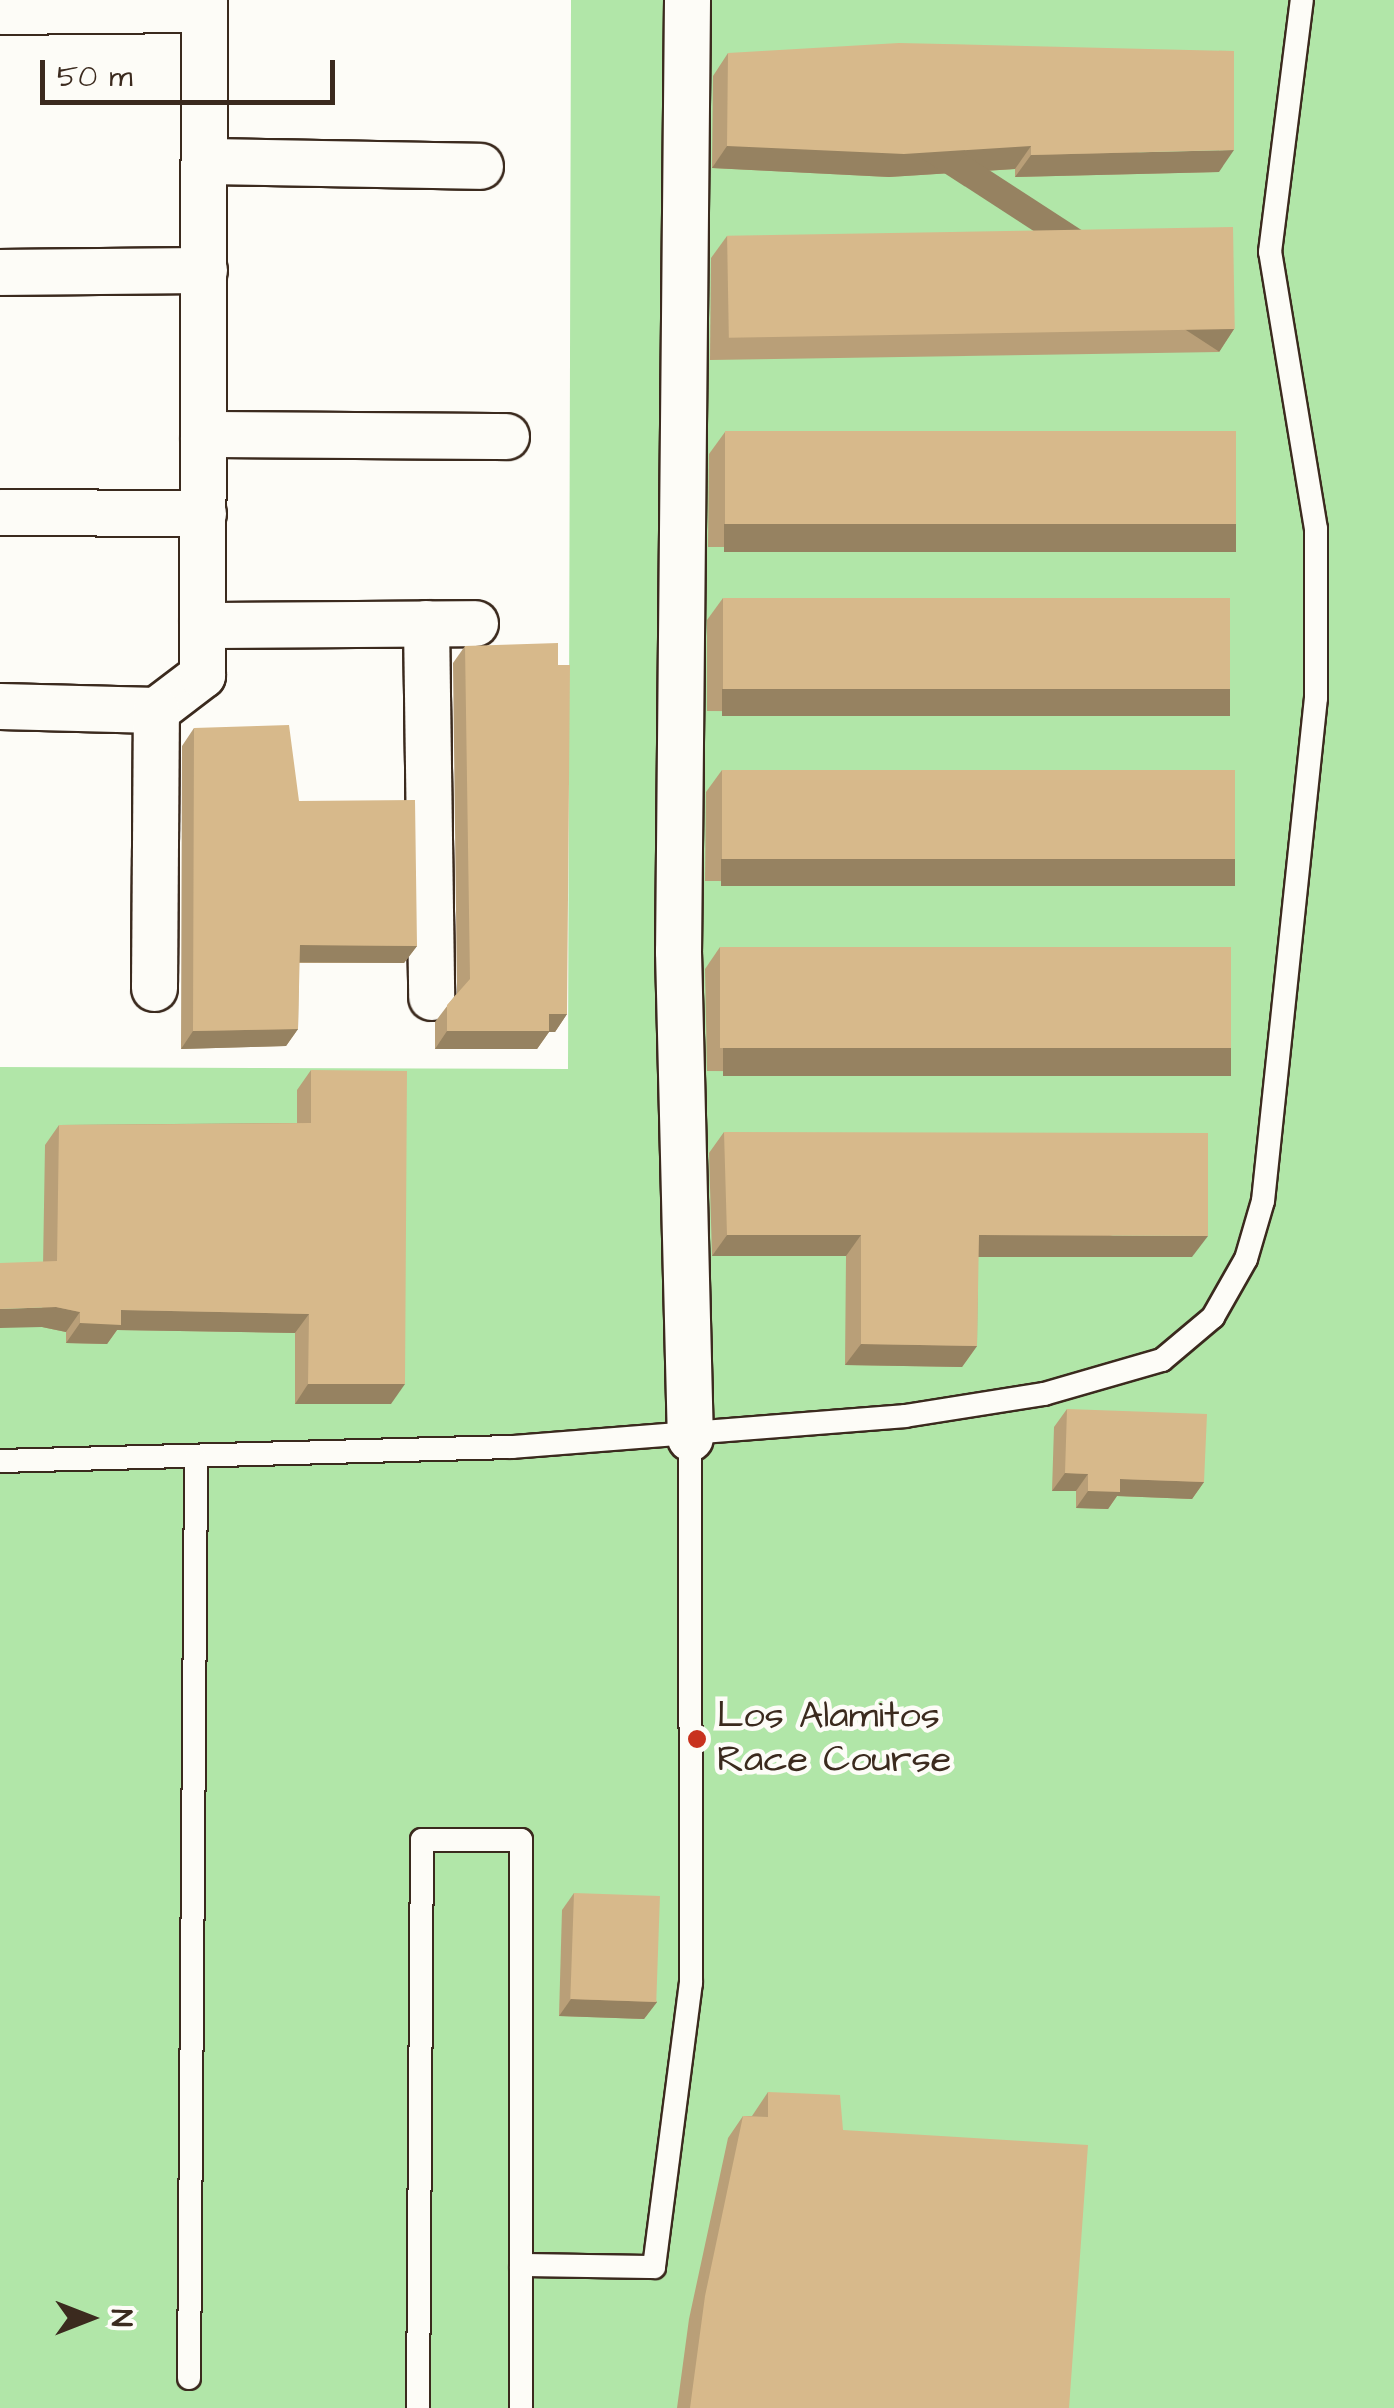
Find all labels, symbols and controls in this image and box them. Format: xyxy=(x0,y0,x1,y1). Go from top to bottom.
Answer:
scale bar xyxy=(45,40,340,102)
text: 50 m xyxy=(57,56,133,98)
place label: Los Alamitos Race Course xyxy=(717,1694,951,1784)
marker: Los Alamitos Race Course xyxy=(686,1728,708,1750)
north arrow xyxy=(40,2268,140,2368)
text: N xyxy=(101,2309,140,2327)

